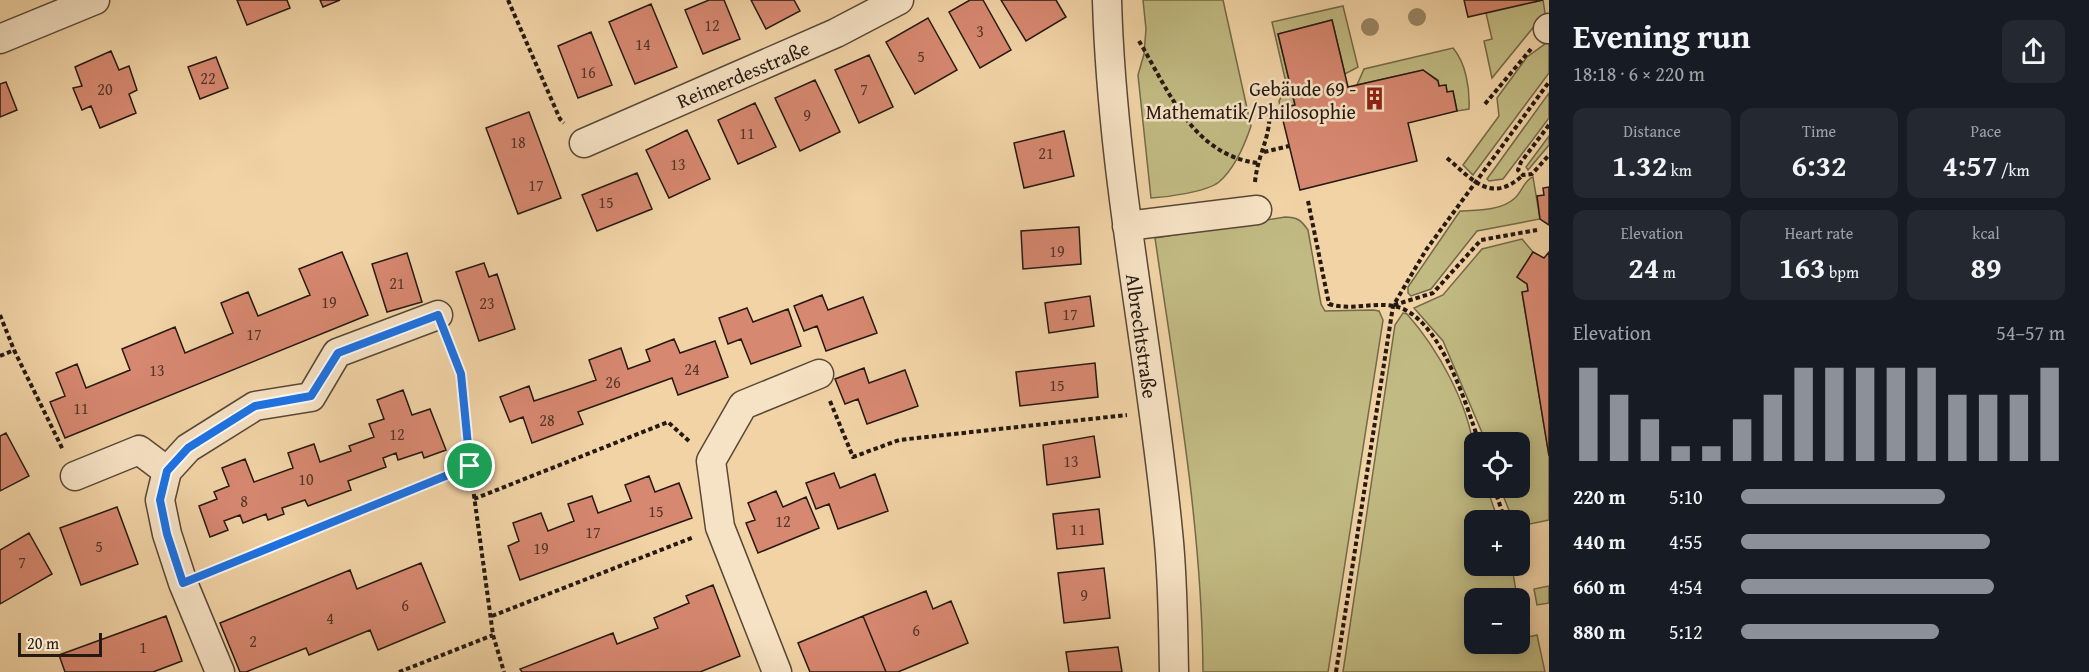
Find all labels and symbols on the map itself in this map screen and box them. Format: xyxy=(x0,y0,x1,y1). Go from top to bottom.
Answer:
house number: 12 xyxy=(704,13,720,37)
house number: 3 xyxy=(976,19,984,43)
house number: 14 xyxy=(635,32,651,56)
street label: Reimerdesstraße xyxy=(672,33,814,115)
house number: 5 xyxy=(917,44,925,68)
house number: 16 xyxy=(580,60,596,84)
house number: 22 xyxy=(200,66,216,90)
place label: Gebäude 69 - Mathematik/Philosophie xyxy=(1146,74,1356,126)
house number: 20 xyxy=(97,77,113,101)
house number: 7 xyxy=(860,77,868,101)
building icon: Gebäude 69 - Mathematik/Philosophie xyxy=(1361,86,1387,112)
house number: 9 xyxy=(803,103,811,127)
house number: 11 xyxy=(739,121,755,145)
house number: 18 xyxy=(510,130,526,154)
house number: 21 xyxy=(1038,141,1054,165)
house number: 13 xyxy=(670,152,686,176)
house number: 17 xyxy=(528,173,544,197)
house number: 15 xyxy=(598,190,614,214)
house number: 19 xyxy=(1049,239,1065,263)
house number: 21 xyxy=(389,271,405,295)
street label: Albrechtstraße xyxy=(1119,272,1165,400)
house number: 19 xyxy=(321,290,337,314)
house number: 23 xyxy=(479,291,495,315)
house number: 17 xyxy=(1062,302,1078,326)
house number: 17 xyxy=(246,322,262,346)
house number: 24 xyxy=(684,357,700,381)
house number: 13 xyxy=(149,358,165,382)
house number: 26 xyxy=(605,370,621,394)
house number: 15 xyxy=(1049,373,1065,397)
house number: 11 xyxy=(73,396,89,420)
house number: 28 xyxy=(539,408,555,432)
house number: 12 xyxy=(389,422,405,446)
pin xyxy=(444,440,495,491)
house number: 13 xyxy=(1063,449,1079,473)
house number: 10 xyxy=(298,467,314,491)
house number: 8 xyxy=(240,489,248,513)
house number: 15 xyxy=(648,499,664,523)
house number: 12 xyxy=(775,509,791,533)
house number: 11 xyxy=(1070,517,1086,541)
house number: 17 xyxy=(585,520,601,544)
house number: 5 xyxy=(95,534,103,558)
house number: 19 xyxy=(533,536,549,560)
house number: 7 xyxy=(18,550,26,574)
house number: 9 xyxy=(1080,583,1088,607)
house number: 6 xyxy=(401,593,409,617)
house number: 4 xyxy=(326,606,334,630)
house number: 6 xyxy=(912,618,920,642)
house number: 2 xyxy=(249,629,257,653)
scale bar xyxy=(18,630,102,658)
house number: 1 xyxy=(139,635,147,659)

